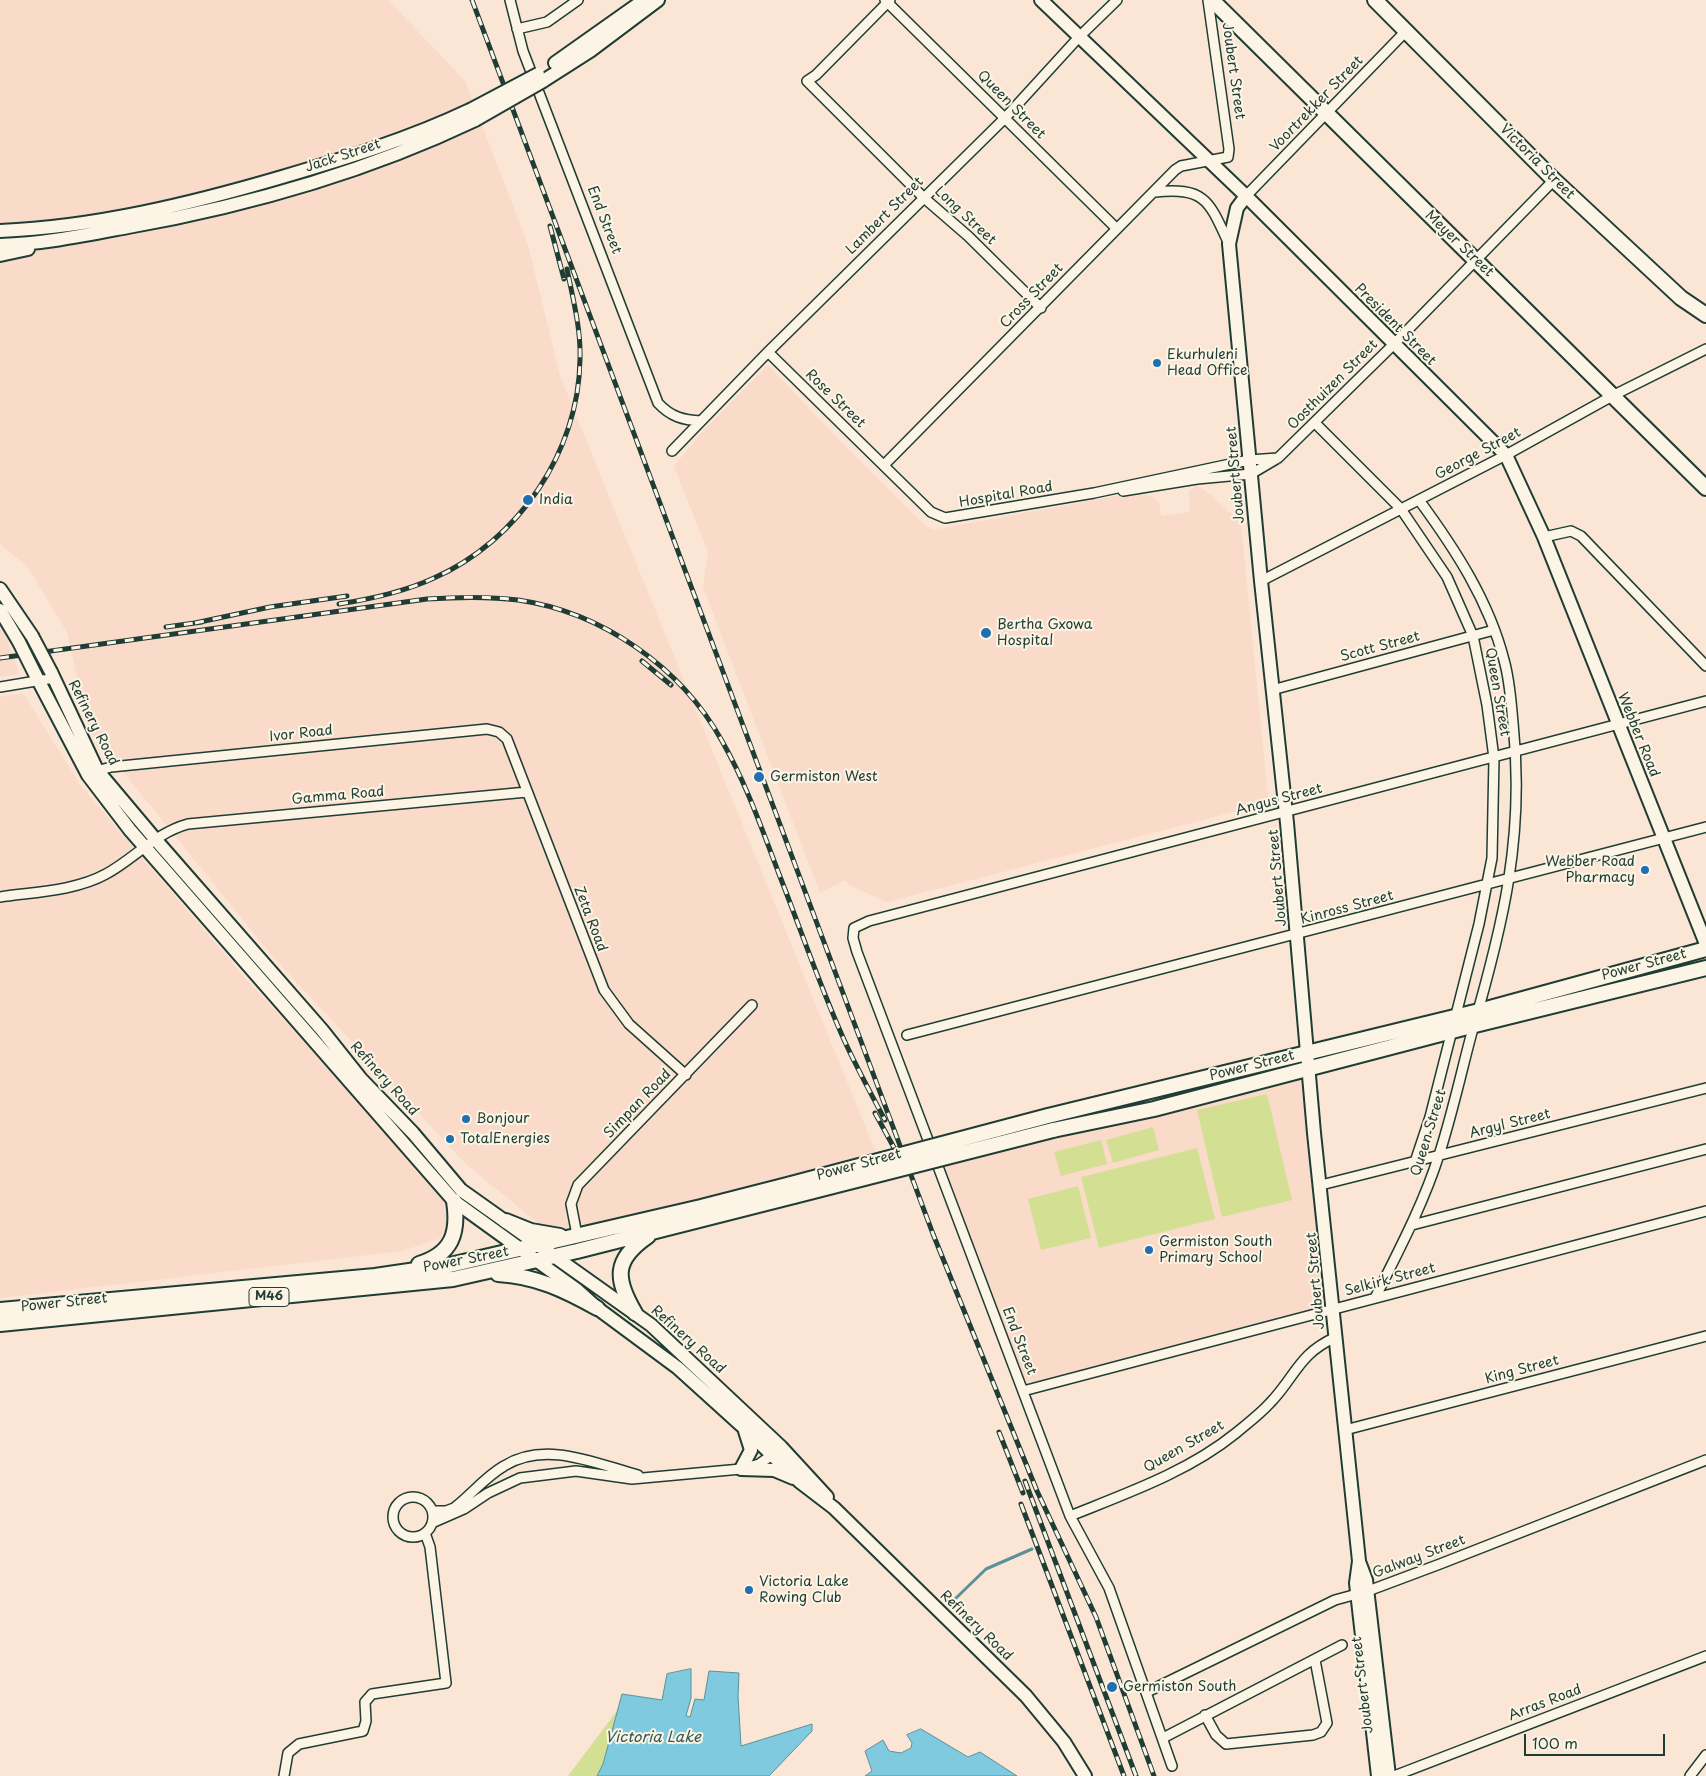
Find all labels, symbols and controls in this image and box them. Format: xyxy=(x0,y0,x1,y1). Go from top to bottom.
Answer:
street label: Joubert Street xyxy=(1218,21,1248,121)
street label: Voortrekker Street xyxy=(1267,53,1367,155)
street label: Queen Street xyxy=(973,67,1049,143)
street label: Victoria Street xyxy=(1496,121,1578,203)
street label: Jack Street xyxy=(303,136,383,176)
street label: Lambert Street xyxy=(843,174,927,258)
street label: Long Street xyxy=(931,183,999,249)
street label: End Street xyxy=(583,184,625,256)
street label: Meyer Street xyxy=(1421,207,1497,281)
street label: Cross Street xyxy=(997,260,1067,332)
street label: President Street xyxy=(1351,281,1439,369)
street label: Oosthuizen Street xyxy=(1285,337,1381,433)
place label: Ekurhuleni Head Office xyxy=(1167,347,1247,380)
marker: Ekurhuleni Head Office xyxy=(1151,357,1163,369)
street label: Rose Street xyxy=(801,366,869,432)
street label: George Street xyxy=(1432,424,1524,484)
street label: Joubert Street xyxy=(1223,426,1249,524)
street label: Hospital Road xyxy=(958,479,1054,511)
place label: India xyxy=(539,492,573,508)
marker: India xyxy=(521,493,535,507)
place label: Bertha Gxowa Hospital xyxy=(997,617,1092,650)
marker: Bertha Gxowa Hospital xyxy=(979,626,993,640)
street label: Scott Street xyxy=(1338,628,1422,666)
street label: Queen Street xyxy=(1481,646,1513,738)
street label: Refinery Road xyxy=(64,677,122,769)
street label: Webber Road xyxy=(1613,690,1663,780)
street label: Ivor Road xyxy=(268,722,334,746)
place label: Germiston West xyxy=(770,769,877,785)
marker: Germiston West xyxy=(752,770,766,784)
street label: Angus Street xyxy=(1234,780,1324,820)
street label: Gamma Road xyxy=(291,784,385,808)
street label: Joubert Street xyxy=(1265,829,1291,927)
place label: Webber Road Pharmacy xyxy=(1545,854,1635,886)
marker: Webber Road Pharmacy xyxy=(1639,864,1651,876)
street label: Zeta Road xyxy=(570,884,610,954)
street label: Kinross Street xyxy=(1299,888,1395,928)
street label: Power Street xyxy=(1600,946,1688,984)
street label: Refinery Road xyxy=(346,1038,422,1120)
street label: Power Street xyxy=(1208,1047,1296,1085)
street label: Simpan Road xyxy=(601,1066,675,1142)
street label: Queen Street xyxy=(1408,1088,1450,1178)
street label: Argyl Street xyxy=(1468,1106,1552,1142)
place label: Bonjour xyxy=(476,1111,530,1127)
marker: Bonjour xyxy=(460,1113,472,1125)
place label: TotalEnergies xyxy=(460,1131,550,1147)
marker: TotalEnergies xyxy=(444,1133,456,1145)
street label: Power Street xyxy=(815,1146,903,1184)
street label: Joubert Street xyxy=(1303,1232,1329,1330)
place label: Germiston South Primary School xyxy=(1159,1234,1272,1266)
street label: Power Street xyxy=(422,1243,510,1277)
marker: Germiston South Primary School xyxy=(1143,1244,1155,1256)
street label: Selkirk Street xyxy=(1343,1260,1437,1300)
road number: M46 xyxy=(249,1288,289,1306)
street label: Power Street xyxy=(20,1290,108,1316)
street label: Refinery Road xyxy=(647,1302,729,1378)
street label: End Street xyxy=(998,1305,1040,1377)
street label: King Street xyxy=(1483,1352,1561,1388)
street label: Queen Street xyxy=(1141,1417,1227,1477)
street label: Galway Street xyxy=(1370,1532,1468,1582)
place label: Victoria Lake Rowing Club xyxy=(759,1574,849,1606)
marker: Victoria Lake Rowing Club xyxy=(743,1584,755,1596)
street label: Refinery Road xyxy=(936,1587,1016,1665)
street label: Joubert Street xyxy=(1349,1635,1377,1735)
place label: Germiston South xyxy=(1123,1679,1236,1695)
marker: Germiston South xyxy=(1105,1680,1119,1694)
street label: Arras Road xyxy=(1506,1681,1584,1725)
scale bar xyxy=(1526,1724,1667,1756)
water label: Victoria Lake xyxy=(605,1729,701,1747)
text: 100 m xyxy=(1532,1731,1578,1754)

